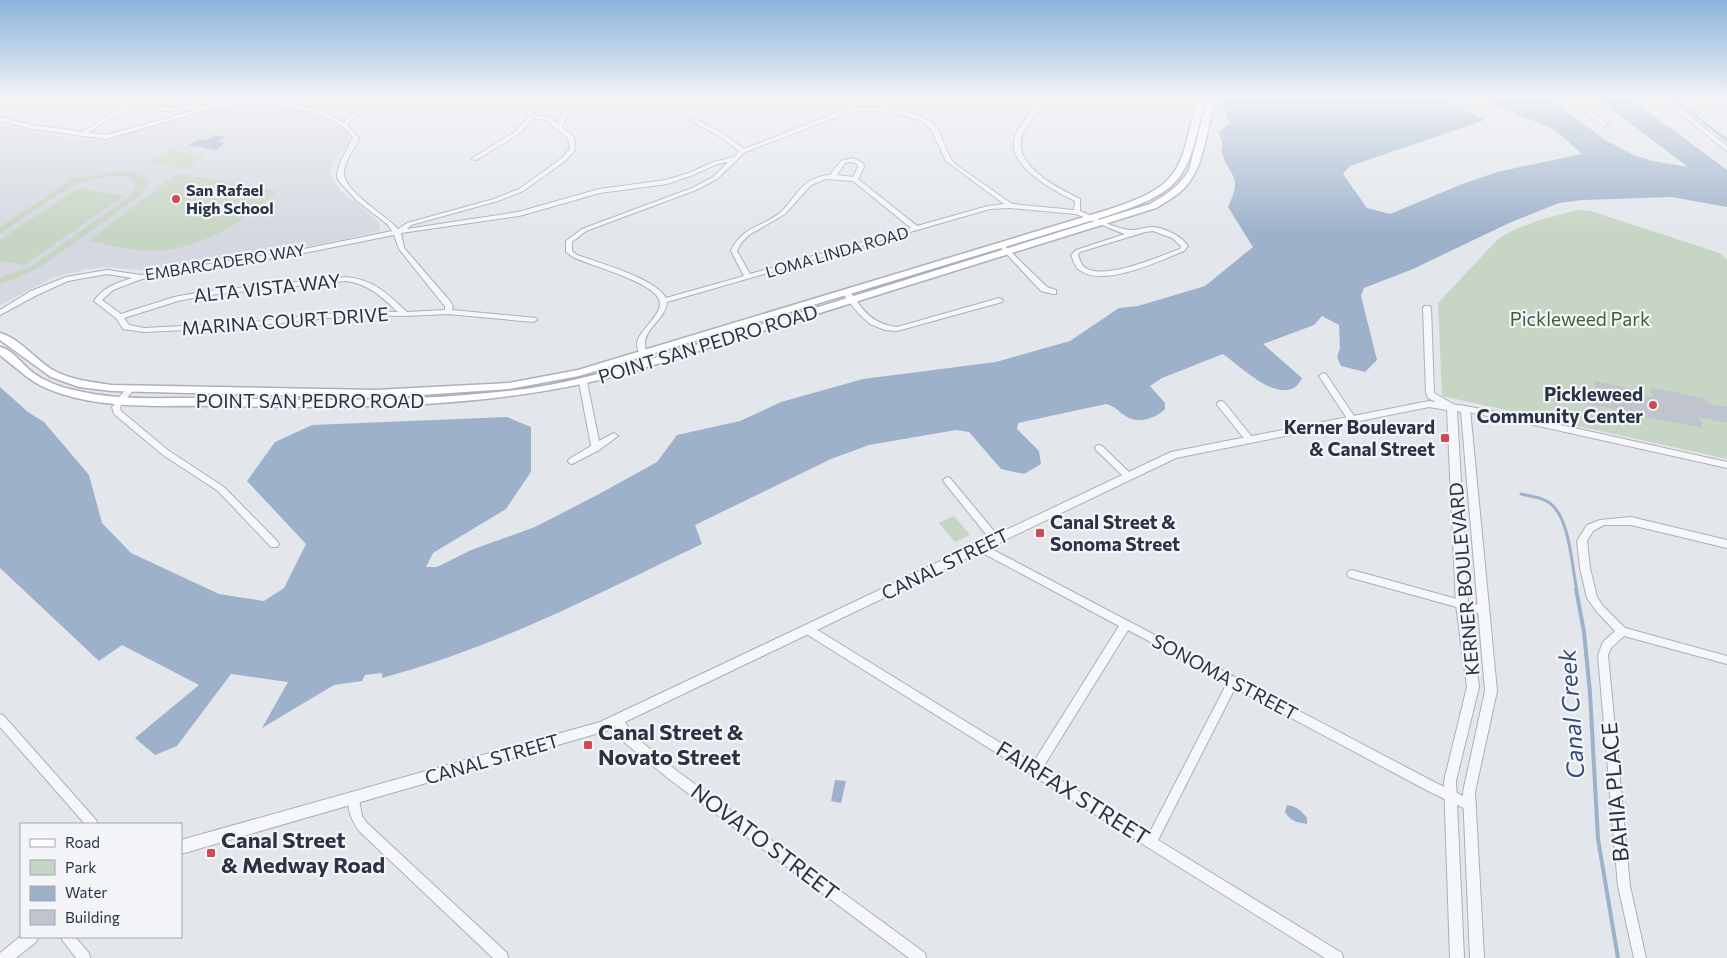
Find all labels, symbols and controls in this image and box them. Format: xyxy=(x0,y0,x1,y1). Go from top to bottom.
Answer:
place label: San Rafael High School xyxy=(186,180,274,217)
marker: San Rafael High School xyxy=(170,193,182,205)
street label: LOMA LINDA ROAD xyxy=(763,222,911,281)
street label: EMBARCADERO WAY xyxy=(144,239,307,284)
street label: ALTA VISTA WAY xyxy=(192,268,342,307)
street label: POINT SAN PEDRO ROAD xyxy=(595,299,820,388)
street label: MARINA COURT DRIVE xyxy=(181,302,389,339)
park label: Pickleweed Park xyxy=(1510,307,1650,330)
place label: Pickleweed Community Center xyxy=(1477,382,1643,427)
street label: POINT SAN PEDRO ROAD xyxy=(196,389,424,412)
marker: Pickleweed Community Center xyxy=(1647,399,1659,411)
place label: Kerner Boulevard & Canal Street xyxy=(1284,415,1435,460)
marker: Kerner Boulevard & Canal Street xyxy=(1439,432,1451,444)
street label: KERNER BOULEVARD xyxy=(1444,481,1483,677)
place label: Canal Street & Sonoma Street xyxy=(1050,510,1180,555)
street label: CANAL STREET xyxy=(877,523,1012,604)
marker: Canal Street & Sonoma Street xyxy=(1034,527,1046,539)
street label: SONOMA STREET xyxy=(1148,628,1302,725)
water label: Canal Creek xyxy=(1551,647,1590,780)
place label: Canal Street & Novato Street xyxy=(598,718,744,770)
street label: BAHIA PLACE xyxy=(1595,721,1634,863)
street label: CANAL STREET xyxy=(422,728,562,789)
street label: FAIRFAX STREET xyxy=(992,735,1155,851)
marker: Canal Street & Novato Street xyxy=(582,739,594,751)
street label: NOVATO STREET xyxy=(686,777,845,906)
legend xyxy=(20,823,182,938)
place label: Canal Street & Medway Road xyxy=(221,826,385,878)
text: Road xyxy=(65,833,100,851)
marker: Canal Street & Medway Road xyxy=(205,847,217,859)
text: Park xyxy=(65,858,96,876)
text: Water xyxy=(65,883,107,901)
text: Building xyxy=(65,908,120,926)

